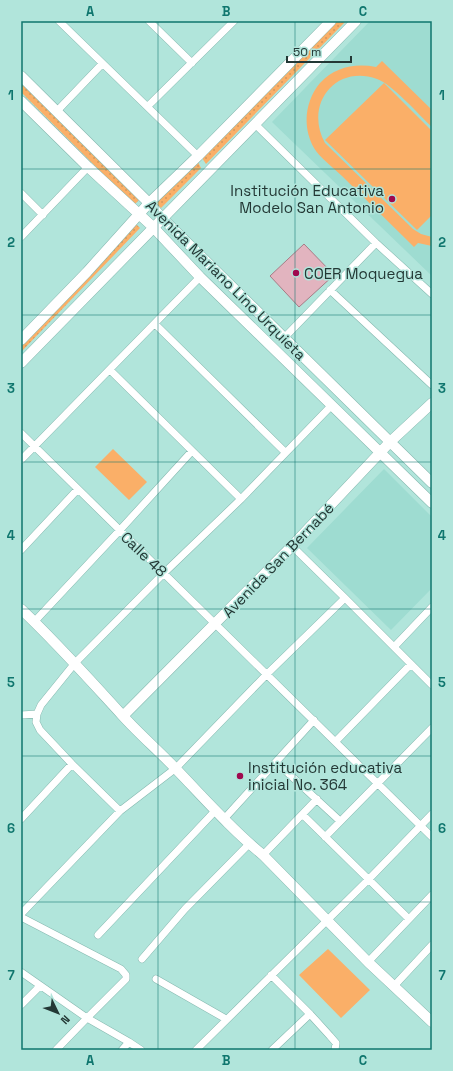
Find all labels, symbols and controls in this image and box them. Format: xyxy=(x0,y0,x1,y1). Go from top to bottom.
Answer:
text: A xyxy=(86,3,95,20)
text: B xyxy=(222,3,231,20)
text: C xyxy=(359,3,367,20)
scale bar xyxy=(287,38,351,64)
text: 50 m xyxy=(293,44,321,60)
text: 1 xyxy=(8,87,14,104)
text: 1 xyxy=(439,87,445,104)
place label: Institución Educativa Modelo San Antonio xyxy=(230,181,384,217)
marker: Institución Educativa Modelo San Antonio xyxy=(387,194,397,204)
street label: Avenida Mariano Lino Urquieta xyxy=(142,196,310,364)
text: 2 xyxy=(7,234,15,251)
text: 2 xyxy=(438,234,446,251)
place label: COER Moquegua xyxy=(304,264,423,283)
marker: COER Moquegua xyxy=(291,268,301,278)
text: 3 xyxy=(7,380,15,397)
text: 3 xyxy=(438,380,446,397)
street label: Avenida San Bernabé xyxy=(218,498,338,621)
text: 4 xyxy=(7,527,15,544)
street label: Calle 48 xyxy=(117,527,171,581)
text: 4 xyxy=(438,527,446,544)
text: 5 xyxy=(7,674,15,691)
text: 5 xyxy=(438,674,446,691)
place label: Institución educativa inicial No. 364 xyxy=(248,758,402,794)
marker: Institución educativa inicial No. 364 xyxy=(235,771,245,781)
text: 6 xyxy=(7,820,15,837)
text: 6 xyxy=(438,820,446,837)
text: 7 xyxy=(7,967,15,984)
text: 7 xyxy=(438,967,446,984)
north arrow xyxy=(38,993,78,1033)
text: N xyxy=(58,1012,73,1027)
text: A xyxy=(86,1052,95,1069)
text: B xyxy=(222,1052,231,1069)
text: C xyxy=(359,1052,367,1069)

